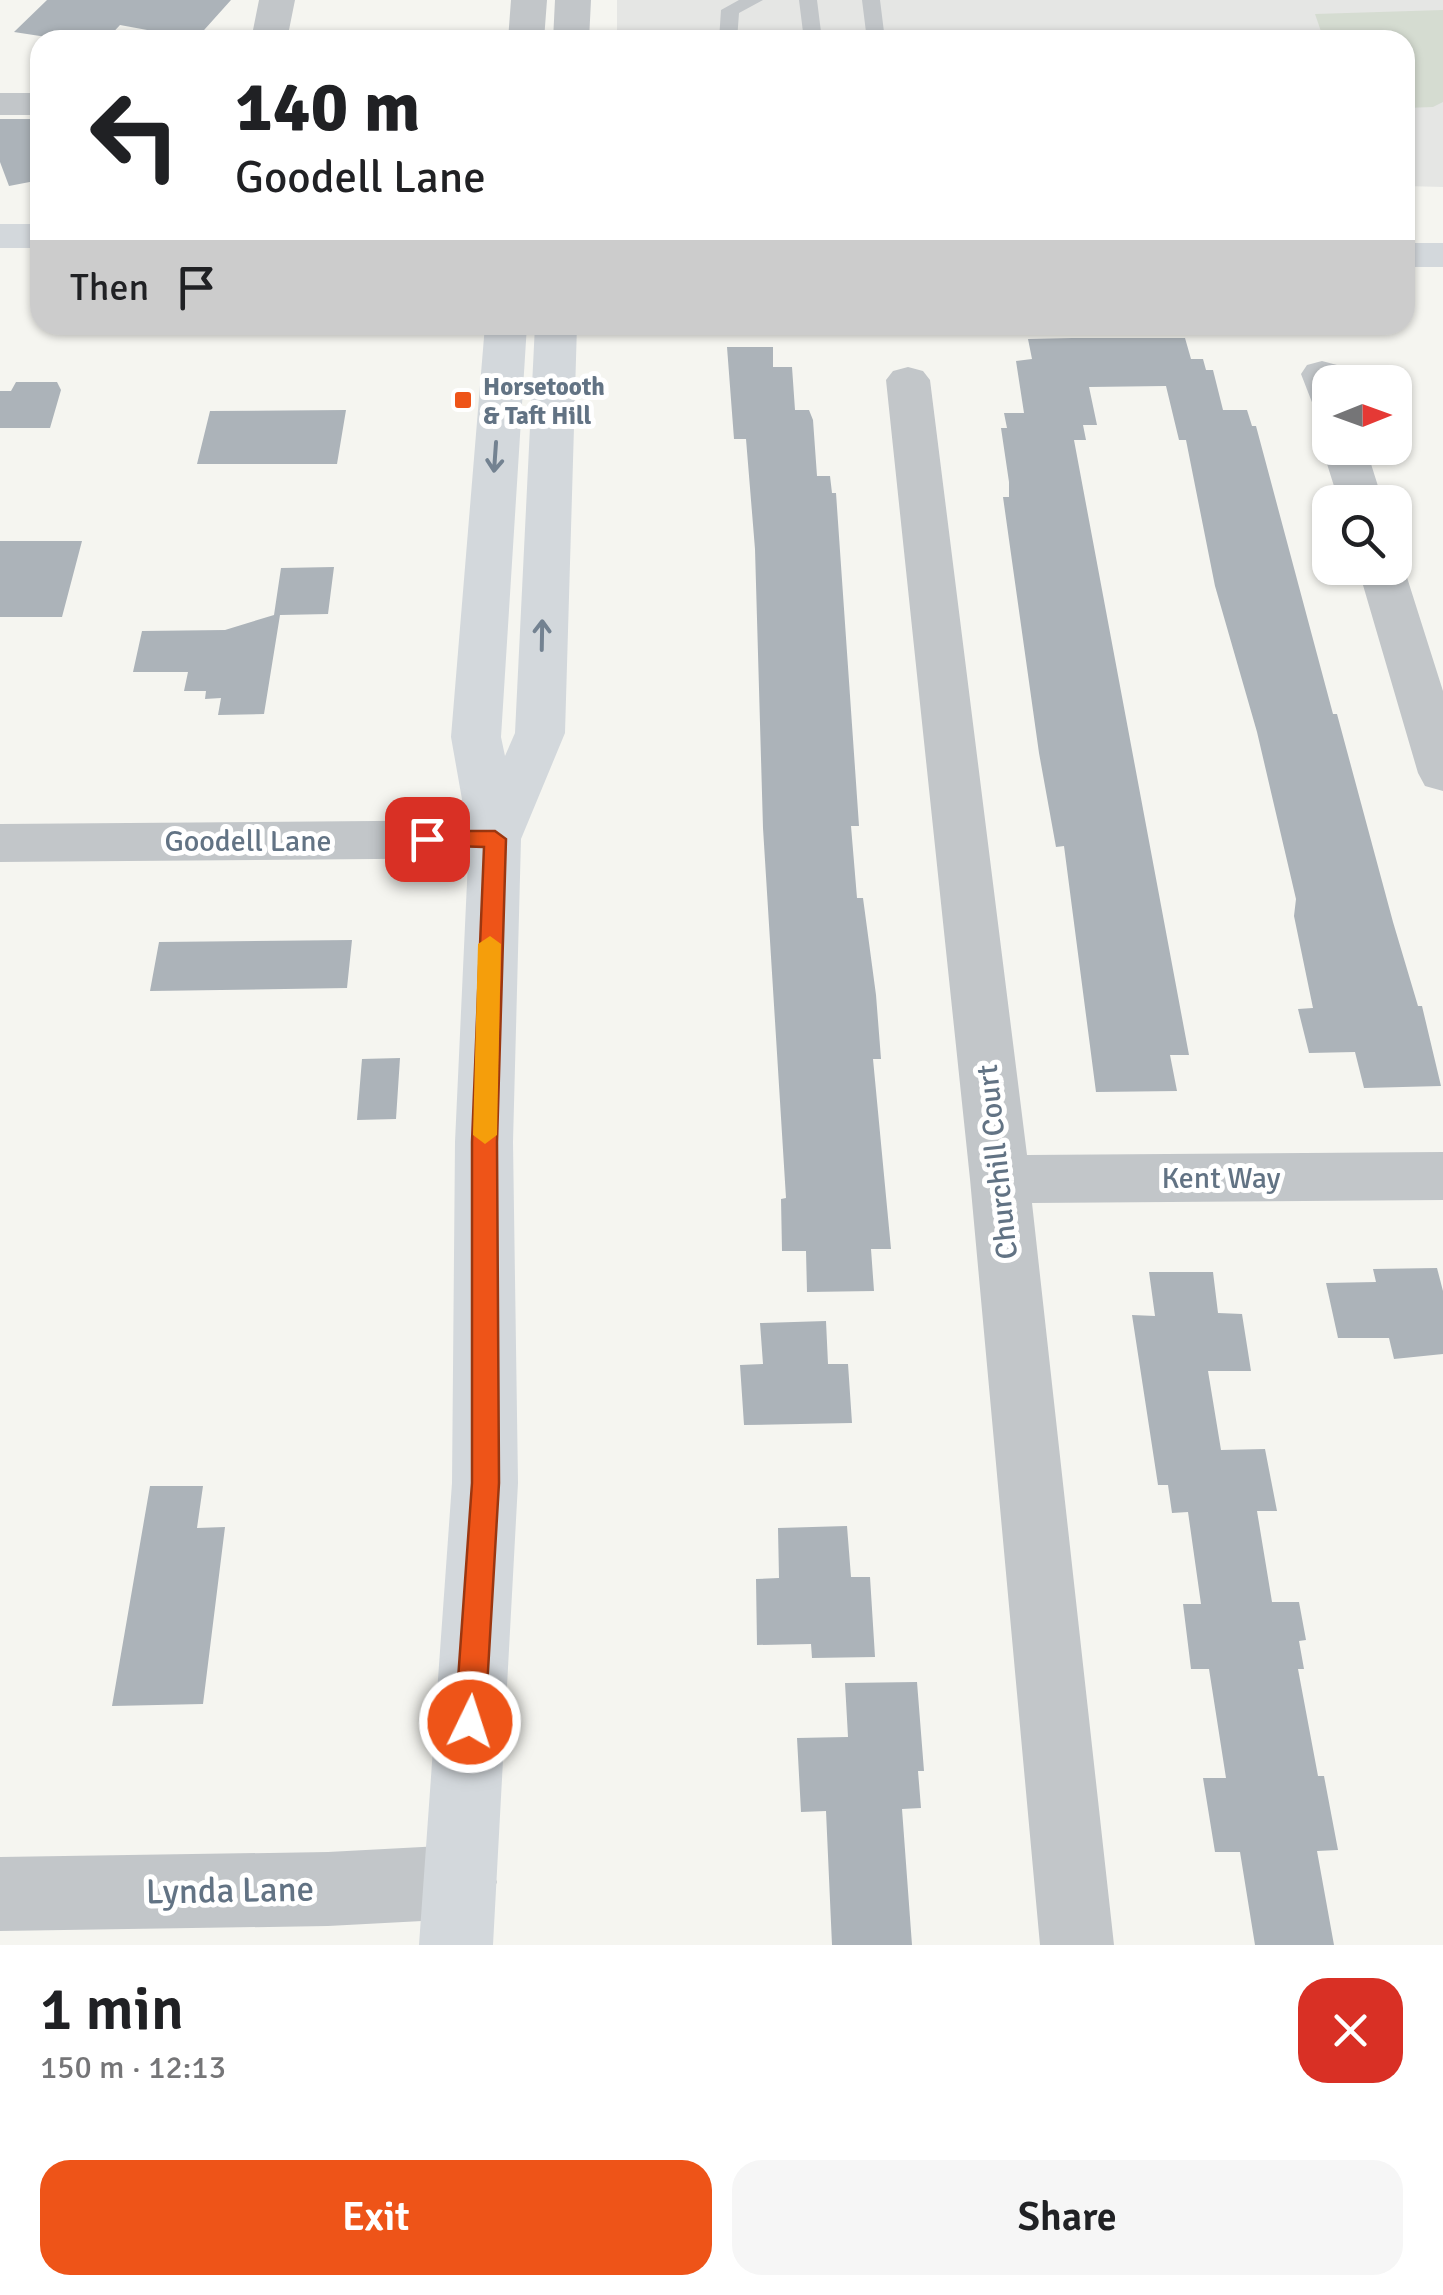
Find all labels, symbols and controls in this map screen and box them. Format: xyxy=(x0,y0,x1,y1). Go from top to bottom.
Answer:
text: 140 m xyxy=(235,64,420,150)
icon: left xyxy=(70,70,200,200)
text: Goodell Lane xyxy=(235,150,486,205)
icon: arrive xyxy=(169,260,224,315)
text: Then xyxy=(70,264,149,311)
north arrow xyxy=(1312,365,1412,465)
map controls xyxy=(1312,365,1412,585)
place label: Horsetooth & Taft Hill xyxy=(483,371,605,431)
marker: Horsetooth & Taft Hill xyxy=(452,389,474,411)
one-way arrow xyxy=(486,441,505,473)
button: search xyxy=(1312,485,1412,585)
one-way arrow xyxy=(532,620,552,652)
pin xyxy=(385,797,470,882)
icon: arrive xyxy=(400,812,455,867)
street label: Goodell Lane xyxy=(164,823,332,860)
street label: Churchill Court xyxy=(969,1063,1026,1261)
street label: Kent Way xyxy=(1161,1160,1281,1197)
position arrow xyxy=(418,1670,522,1774)
street label: Lynda Lane xyxy=(145,1868,315,1913)
text: 1 min xyxy=(40,1973,184,2047)
button: close xyxy=(1298,1978,1403,2083)
text: 150 m · 12:13 xyxy=(40,2048,226,2087)
button: Exit xyxy=(40,2160,712,2275)
button: Share xyxy=(732,2160,1403,2275)

